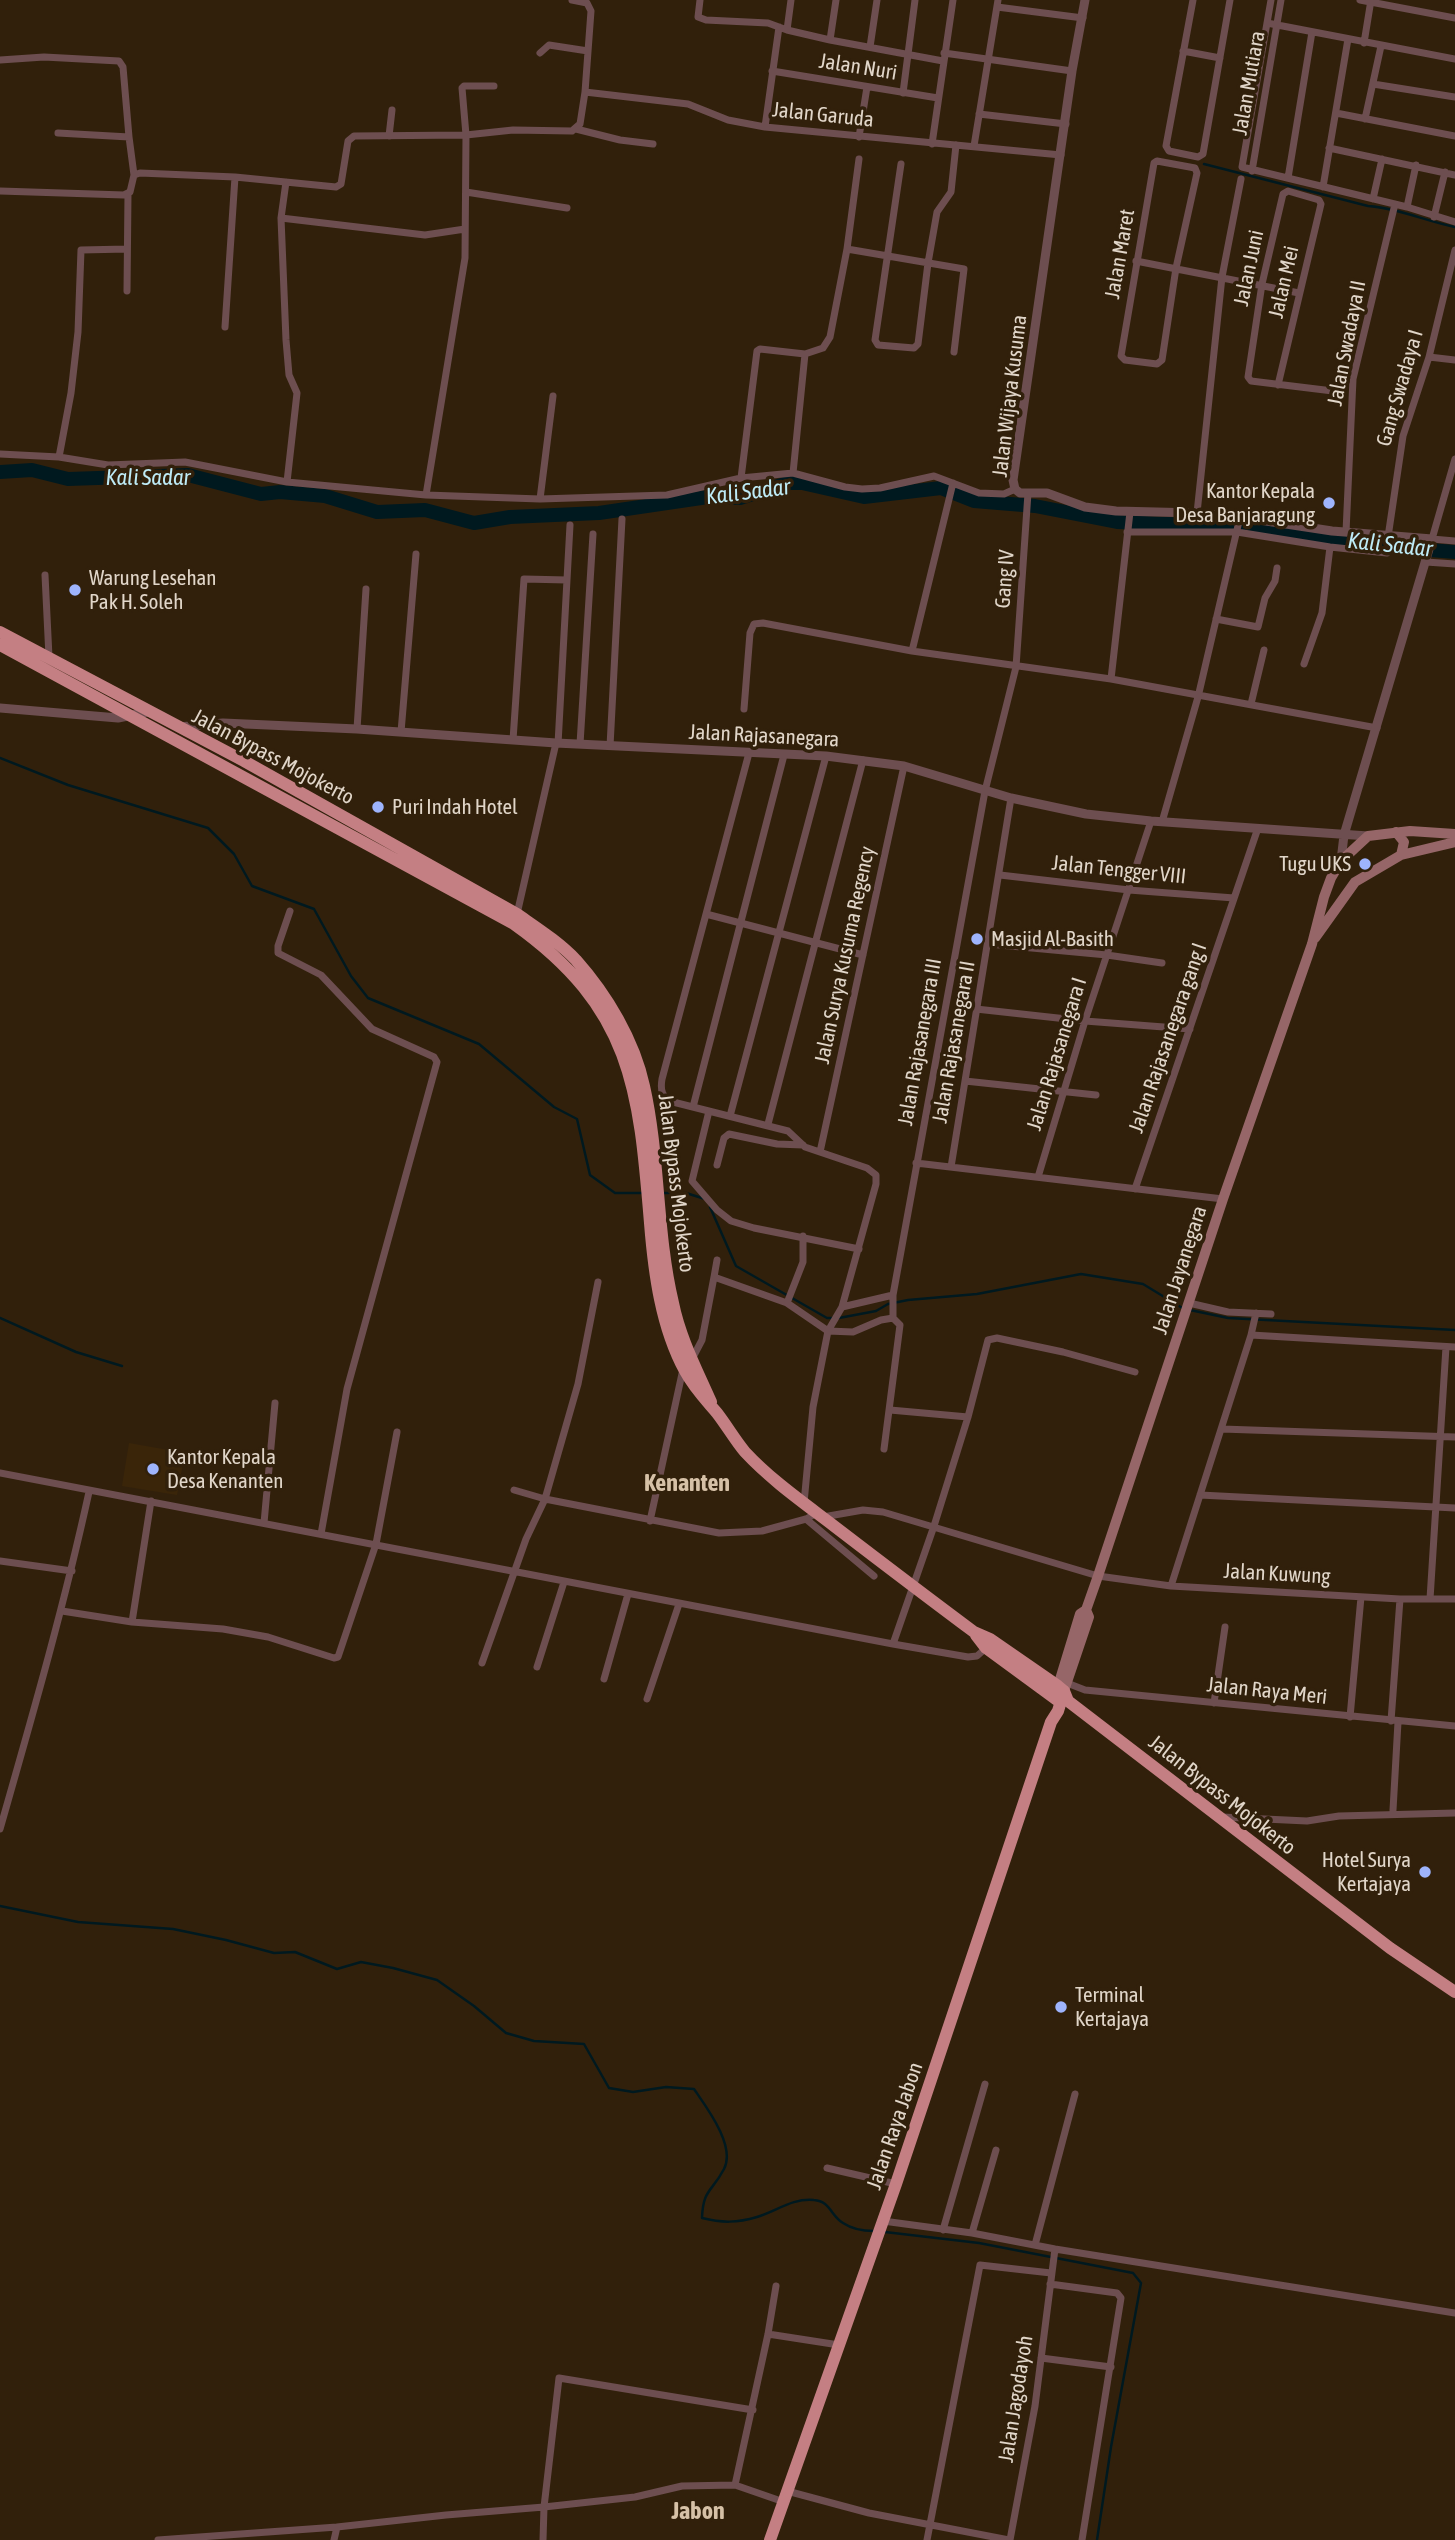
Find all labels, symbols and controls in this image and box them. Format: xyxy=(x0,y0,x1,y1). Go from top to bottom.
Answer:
street label: Jalan Mutiara xyxy=(1227,29,1271,137)
street label: Jalan Nuri xyxy=(817,48,899,86)
street label: Jalan Garuda xyxy=(771,97,875,133)
street label: Jalan Maret xyxy=(1100,207,1140,301)
street label: Jalan Juni xyxy=(1229,228,1269,308)
street label: Jalan Mei xyxy=(1263,243,1305,321)
street label: Jalan Swadaya II xyxy=(1323,278,1371,408)
street label: Jalan Wijaya Kusuma xyxy=(988,313,1032,479)
street label: Gang Swadaya I xyxy=(1371,327,1429,449)
water label: Kali Sadar xyxy=(106,464,190,492)
water label: Kali Sadar xyxy=(704,473,792,511)
place label: Kantor Kepala Desa Banjaragung xyxy=(1175,478,1315,528)
marker: Kantor Kepala Desa Banjaragung xyxy=(1321,495,1337,511)
water label: Kali Sadar xyxy=(1346,527,1434,563)
street label: Gang IV xyxy=(990,549,1020,609)
place label: Warung Lesehan Pak H. Soleh xyxy=(89,565,217,615)
marker: Warung Lesehan Pak H. Soleh xyxy=(67,582,83,598)
street label: Jalan Bypass Mojokerto xyxy=(188,704,358,810)
street label: Jalan Rajasanegara xyxy=(688,719,840,753)
place label: Puri Indah Hotel xyxy=(392,794,518,820)
marker: Puri Indah Hotel xyxy=(370,799,386,815)
street label: Jalan Surya Kusuma Regency xyxy=(810,844,880,1066)
street label: Jalan Tengger VIII xyxy=(1051,850,1187,890)
place label: Tugu UKS xyxy=(1279,851,1351,877)
marker: Tugu UKS xyxy=(1357,856,1373,872)
place label: Masjid Al-Basith xyxy=(991,926,1114,952)
marker: Masjid Al-Basith xyxy=(969,931,985,947)
street label: Jalan Rajasanegara gang I xyxy=(1124,940,1212,1136)
street label: Jalan Rajasanegara III xyxy=(893,956,947,1128)
street label: Jalan Rajasanegara II xyxy=(927,959,981,1125)
street label: Jalan Rajasanegara I xyxy=(1022,974,1092,1134)
street label: Jalan Bypass Mojokerto xyxy=(653,1092,699,1274)
street label: Jalan Jayanegara xyxy=(1147,1203,1213,1337)
place label: Kantor Kepala Desa Kenanten xyxy=(167,1444,283,1494)
marker: Kantor Kepala Desa Kenanten xyxy=(145,1461,161,1477)
district label: Kenanten xyxy=(644,1469,730,1497)
street label: Jalan Kuwung xyxy=(1223,1559,1331,1589)
street label: Jalan Raya Meri xyxy=(1206,1672,1328,1710)
street label: Jalan Bypass Mojokerto xyxy=(1143,1730,1301,1860)
place label: Hotel Surya Kertajaya xyxy=(1322,1847,1411,1897)
marker: Hotel Surya Kertajaya xyxy=(1417,1864,1433,1880)
place label: Terminal Kertajaya xyxy=(1075,1982,1149,2032)
marker: Terminal Kertajaya xyxy=(1053,1999,1069,2015)
street label: Jalan Raya Jabon xyxy=(861,2059,929,2193)
street label: Jalan Jagodayoh xyxy=(994,2334,1038,2464)
district label: Jabon xyxy=(671,2497,725,2525)

